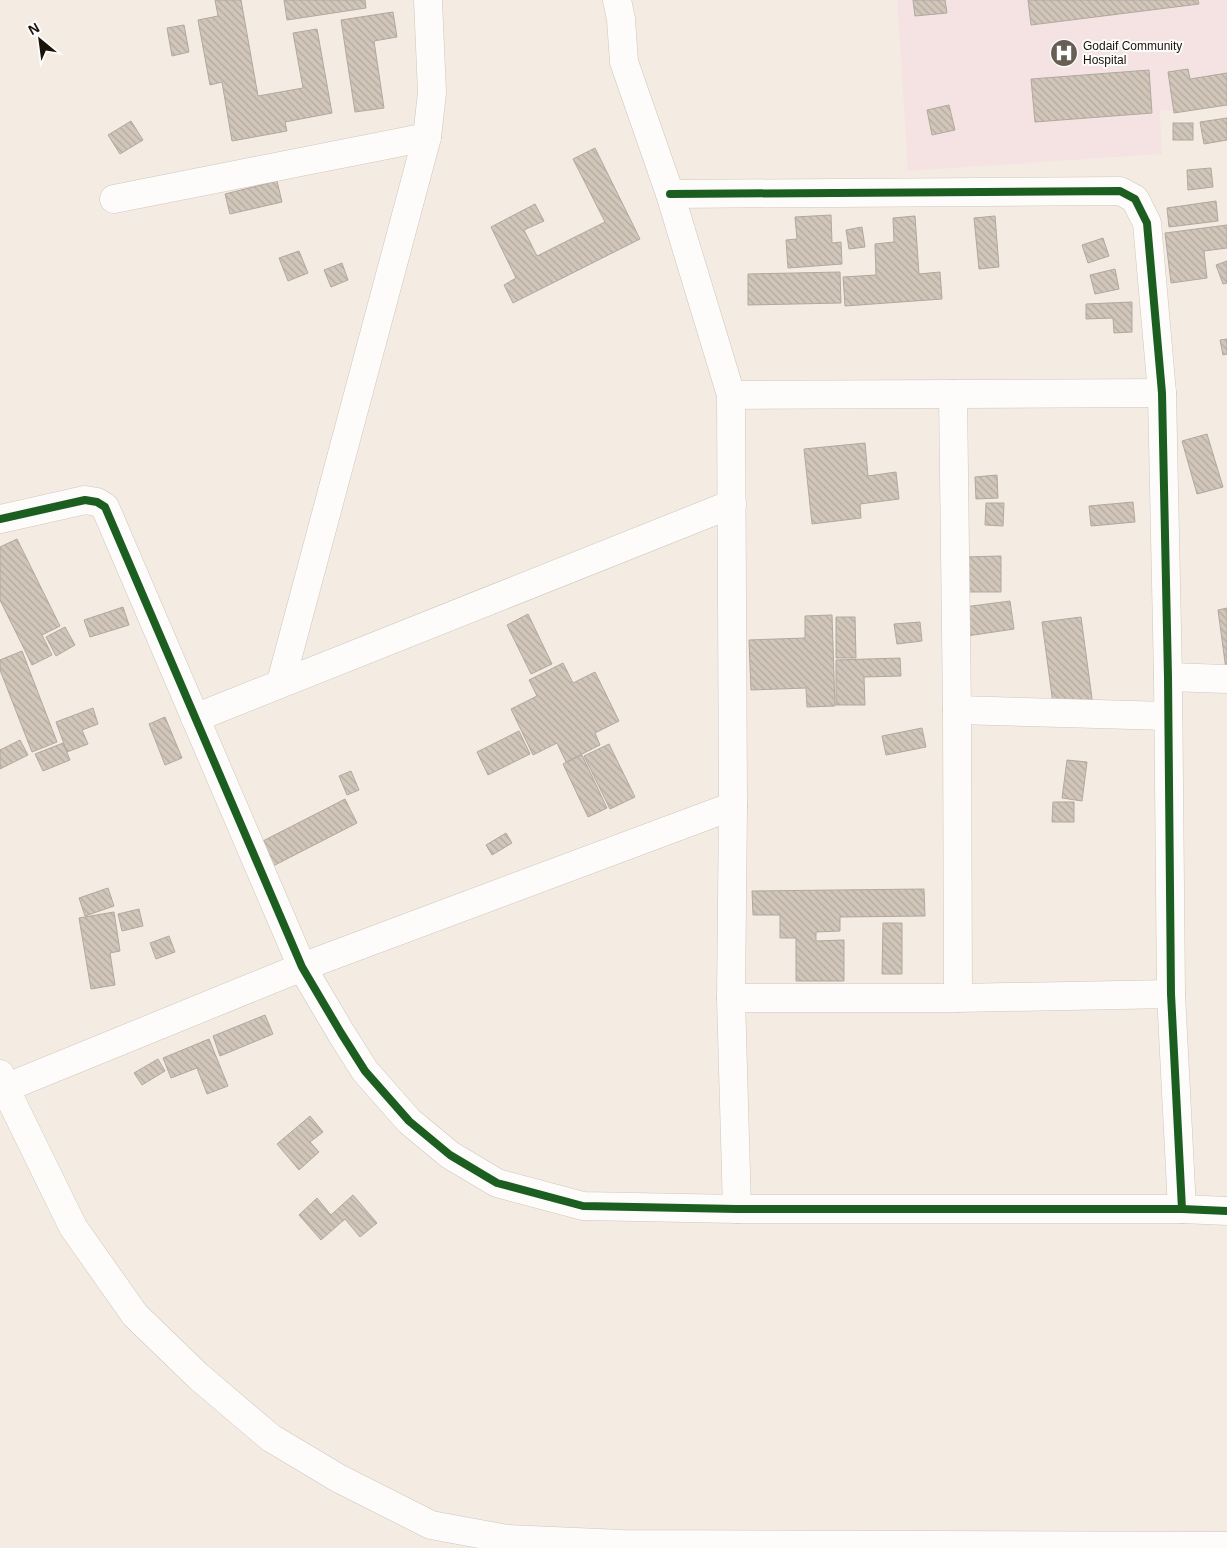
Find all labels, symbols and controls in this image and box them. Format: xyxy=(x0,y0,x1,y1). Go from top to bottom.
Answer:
north arrow xyxy=(15,15,65,65)
text: N xyxy=(25,19,42,38)
hospital icon: Godaif Community Hospital xyxy=(1049,38,1079,68)
place label: Godaif Community Hospital xyxy=(1083,39,1182,67)

